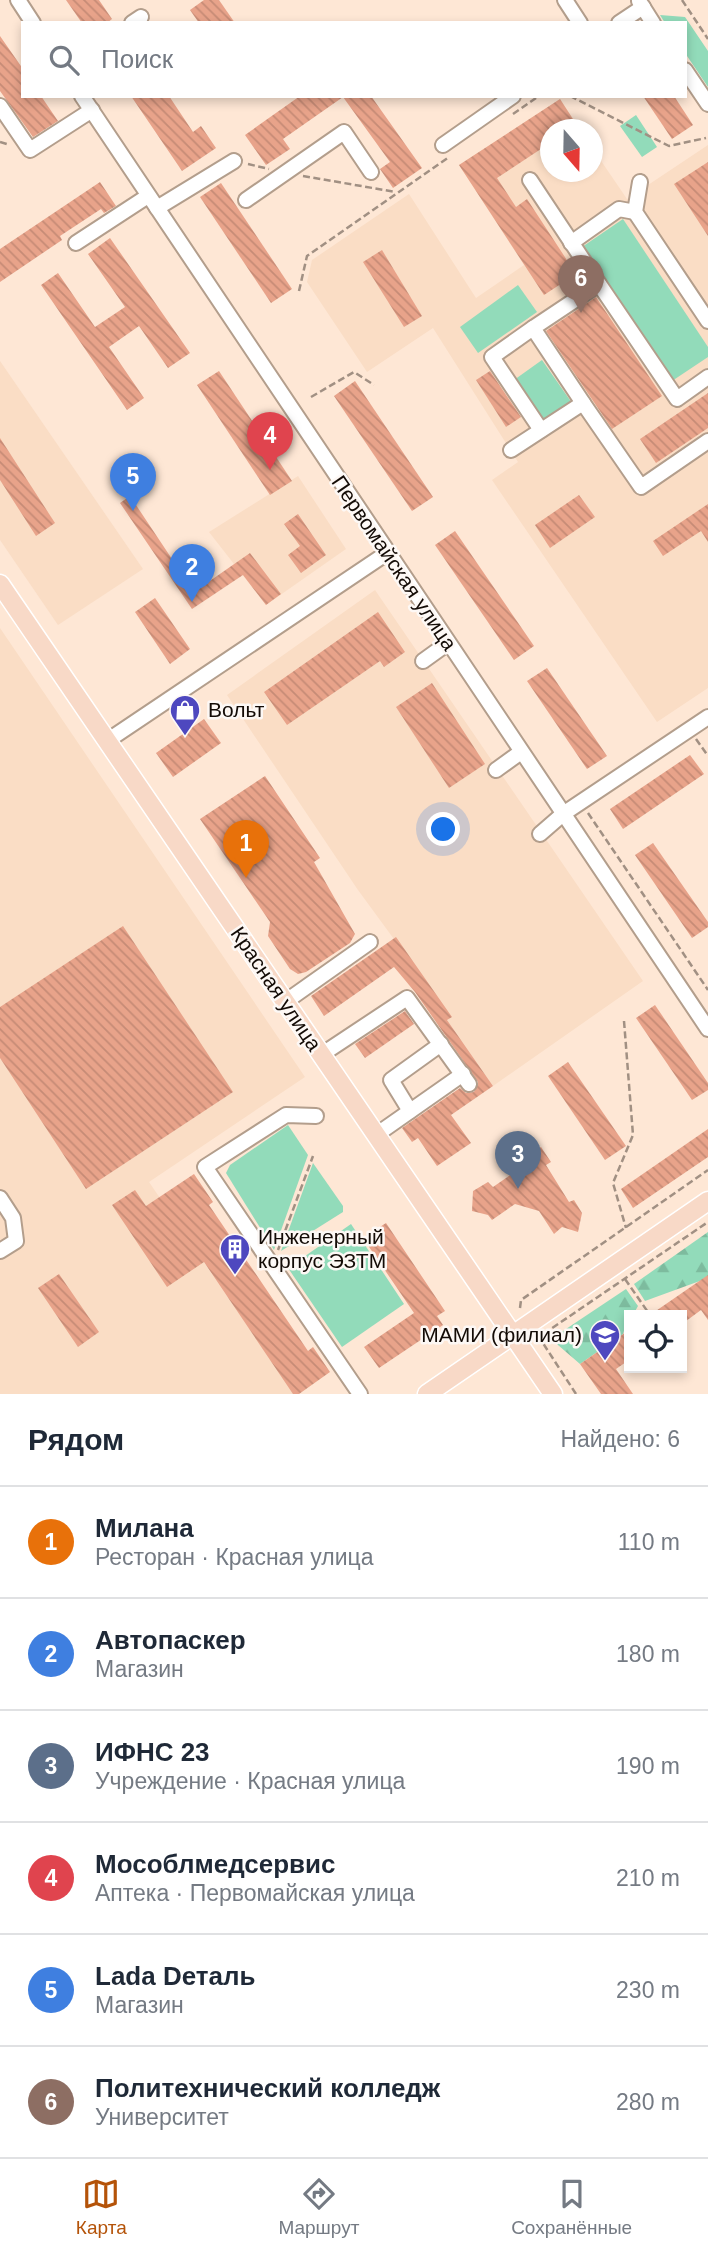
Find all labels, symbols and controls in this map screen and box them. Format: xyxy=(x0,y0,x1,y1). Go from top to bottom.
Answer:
search box xyxy=(21,21,687,98)
icon: search xyxy=(45,41,83,79)
text: Поиск xyxy=(101,44,173,74)
north arrow xyxy=(540,119,603,182)
pin: 6 xyxy=(558,255,604,313)
pin: 4 xyxy=(247,412,293,470)
pin: 5 xyxy=(110,453,156,511)
street label: Первомайская улица xyxy=(327,471,462,655)
pin: 2 xyxy=(169,544,215,602)
shop icon: Вольт xyxy=(168,693,202,737)
place label: Вольт xyxy=(208,698,265,721)
your location xyxy=(426,812,460,846)
pin: 1 xyxy=(223,820,269,878)
street label: Красная улица xyxy=(227,922,326,1055)
pin: 3 xyxy=(495,1131,541,1189)
place label: Инженерный корпус ЭЗТМ xyxy=(258,1225,386,1272)
building icon: Инженерный корпус ЭЗТМ xyxy=(218,1232,252,1276)
map controls xyxy=(624,1310,687,1373)
button: locate xyxy=(624,1310,687,1373)
school or university icon: МАМИ (филиал) xyxy=(588,1318,622,1362)
place label: МАМИ (филиал) xyxy=(421,1323,582,1346)
text: Рядом xyxy=(28,1423,124,1456)
text: Найдено: 6 xyxy=(560,1426,680,1452)
text: Милана xyxy=(95,1513,194,1543)
text: 1 xyxy=(45,1529,57,1555)
text: 110 m xyxy=(618,1529,680,1555)
text: Ресторан · Красная улица xyxy=(95,1544,373,1570)
text: Автопаскер xyxy=(95,1625,246,1655)
text: 2 xyxy=(45,1641,57,1667)
text: 180 m xyxy=(616,1641,680,1667)
text: Магазин xyxy=(95,1656,184,1682)
text: ИФНС 23 xyxy=(95,1737,210,1767)
text: 3 xyxy=(45,1753,57,1779)
text: 190 m xyxy=(616,1753,680,1779)
text: Учреждение · Красная улица xyxy=(95,1768,405,1794)
text: Мособлмедсервис xyxy=(95,1849,336,1879)
text: 4 xyxy=(45,1865,57,1891)
text: 210 m xyxy=(616,1865,680,1891)
text: Аптека · Первомайская улица xyxy=(95,1880,415,1906)
text: Lada Dеталь xyxy=(95,1961,256,1991)
text: 5 xyxy=(45,1977,57,2003)
text: 230 m xyxy=(616,1977,680,2003)
text: Магазин xyxy=(95,1992,184,2018)
text: Политехнический колледж xyxy=(95,2073,440,2103)
text: 6 xyxy=(45,2089,57,2115)
text: 280 m xyxy=(616,2089,680,2115)
text: Университет xyxy=(95,2104,229,2130)
tab: Карта xyxy=(76,2175,127,2239)
tab: Маршрут xyxy=(278,2175,359,2239)
tab: Сохранённые xyxy=(511,2175,632,2239)

